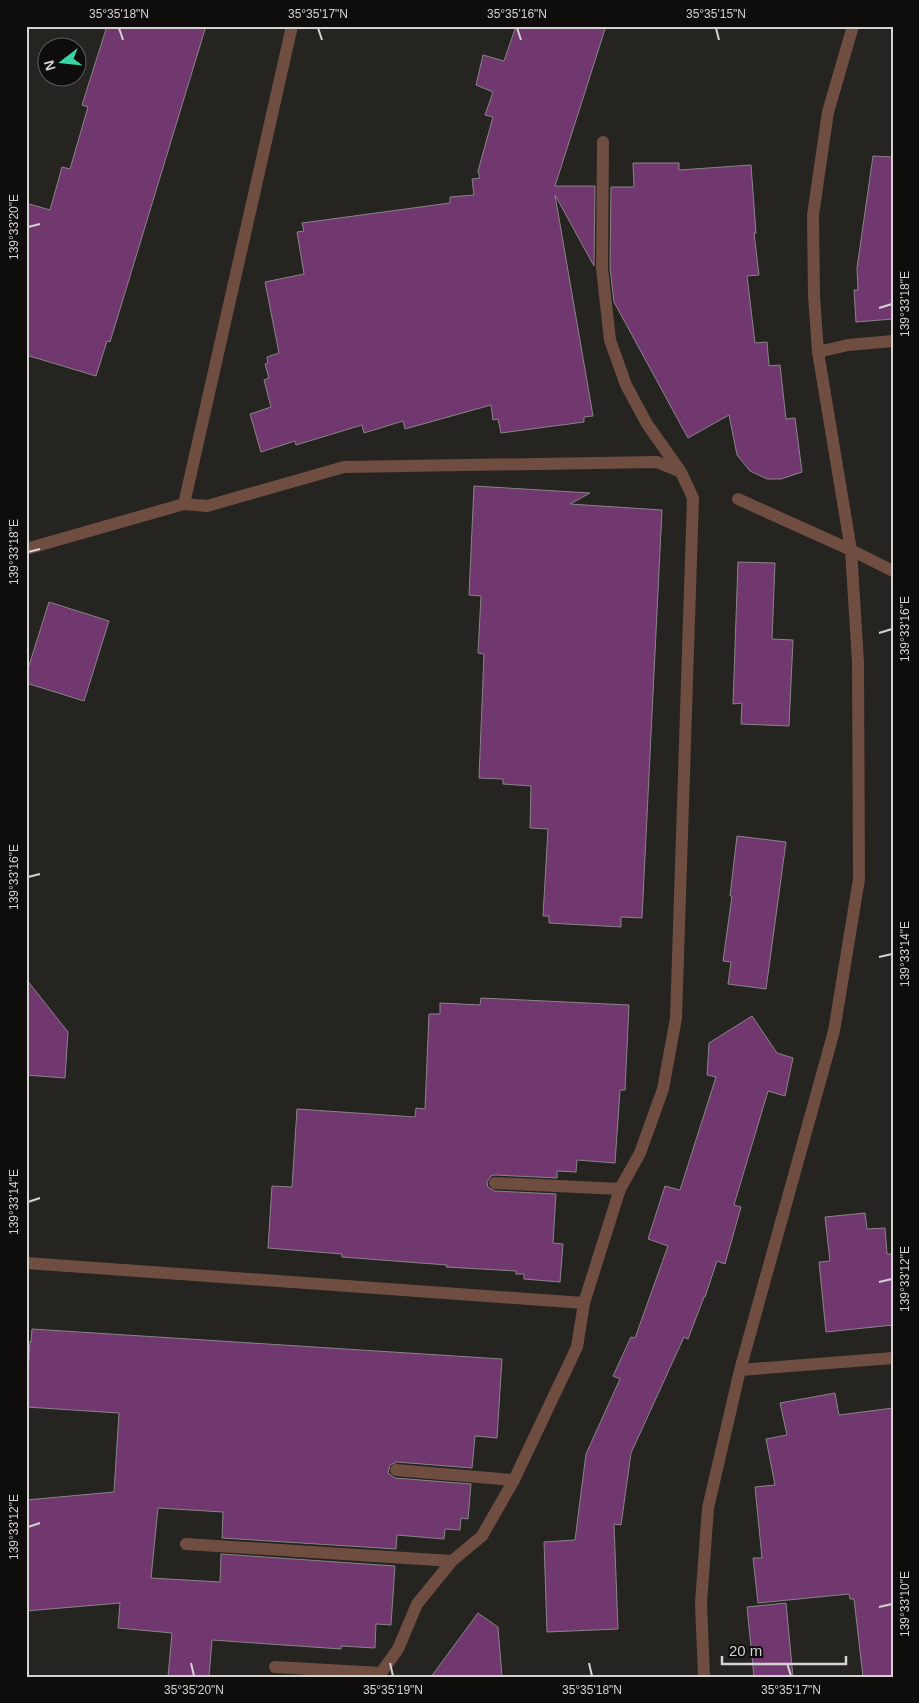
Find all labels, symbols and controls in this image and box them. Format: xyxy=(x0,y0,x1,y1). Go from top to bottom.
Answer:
text: 35°35'18"N xyxy=(89,7,149,21)
text: 35°35'17"N xyxy=(288,7,348,21)
text: 35°35'16"N xyxy=(487,7,547,21)
text: 35°35'15"N xyxy=(686,7,746,21)
north arrow xyxy=(38,38,88,88)
text: N xyxy=(40,59,59,73)
text: 139°33'20"E xyxy=(7,194,21,260)
text: 139°33'18"E xyxy=(898,271,912,337)
text: 139°33'18"E xyxy=(7,519,21,585)
text: 139°33'16"E xyxy=(898,596,912,662)
text: 139°33'16"E xyxy=(7,844,21,910)
text: 139°33'14"E xyxy=(898,921,912,987)
text: 139°33'14"E xyxy=(7,1169,21,1235)
text: 139°33'12"E xyxy=(898,1246,912,1312)
text: 139°33'12"E xyxy=(7,1494,21,1560)
text: 139°33'10"E xyxy=(898,1571,912,1637)
scale bar xyxy=(722,1633,845,1665)
text: 20 m xyxy=(729,1642,762,1659)
text: 35°35'20"N xyxy=(164,1683,224,1697)
text: 35°35'19"N xyxy=(363,1683,423,1697)
text: 35°35'18"N xyxy=(562,1683,622,1697)
text: 35°35'17"N xyxy=(761,1683,821,1697)

